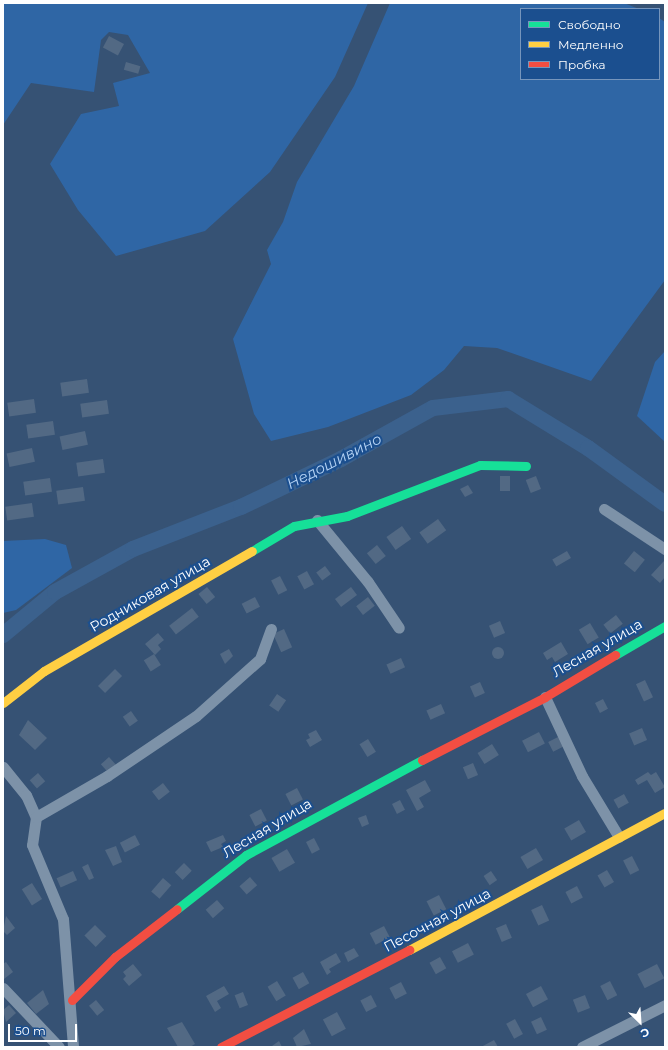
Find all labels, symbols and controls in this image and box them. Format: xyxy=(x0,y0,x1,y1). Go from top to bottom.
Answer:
legend xyxy=(520,8,660,80)
text: Свободно xyxy=(558,17,621,32)
text: Медленно xyxy=(558,37,623,52)
text: Пробка xyxy=(558,57,606,72)
water label: Недошивино xyxy=(284,429,384,493)
street label: Родниковая улица xyxy=(87,553,213,635)
street label: Лесная улица xyxy=(549,615,645,681)
street label: Лесная улица xyxy=(219,795,315,861)
street label: Песочная улица xyxy=(381,885,493,955)
north arrow xyxy=(620,1002,660,1042)
scale bar xyxy=(10,1016,79,1042)
text: 50 m xyxy=(15,1023,46,1038)
text: С xyxy=(638,1025,652,1041)

